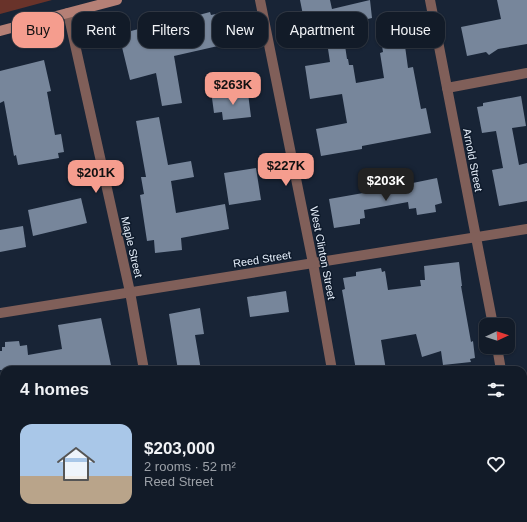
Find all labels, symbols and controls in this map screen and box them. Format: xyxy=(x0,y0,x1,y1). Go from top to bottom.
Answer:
chip: Buy xyxy=(12,12,64,48)
chip: Rent xyxy=(72,12,130,48)
chip: Filters xyxy=(138,12,204,48)
chip: New xyxy=(212,12,268,48)
chip: Apartment xyxy=(276,12,368,48)
chip: House xyxy=(376,12,445,48)
pin: $263K xyxy=(205,72,261,106)
text: $263K xyxy=(214,77,252,92)
street label: Arnold Street xyxy=(461,127,485,193)
pin: $227K xyxy=(258,153,314,187)
text: $227K xyxy=(267,158,305,173)
pin: $201K xyxy=(68,160,124,194)
text: $201K xyxy=(77,165,115,180)
pin: $203K xyxy=(358,168,414,202)
text: $203K xyxy=(367,173,405,188)
street label: West Clinton Street xyxy=(308,205,338,301)
street label: Maple Street xyxy=(119,215,145,279)
street label: Reed Street xyxy=(232,248,292,270)
north arrow xyxy=(479,318,515,354)
map controls xyxy=(479,318,515,354)
icon: filters xyxy=(485,379,507,401)
text: 4 homes xyxy=(20,380,89,399)
text: $203,000 xyxy=(144,439,215,458)
icon: home xyxy=(52,440,100,488)
icon: heart xyxy=(485,453,507,475)
text: 2 rooms · 52 m² xyxy=(144,459,236,474)
text: Reed Street xyxy=(144,474,213,489)

